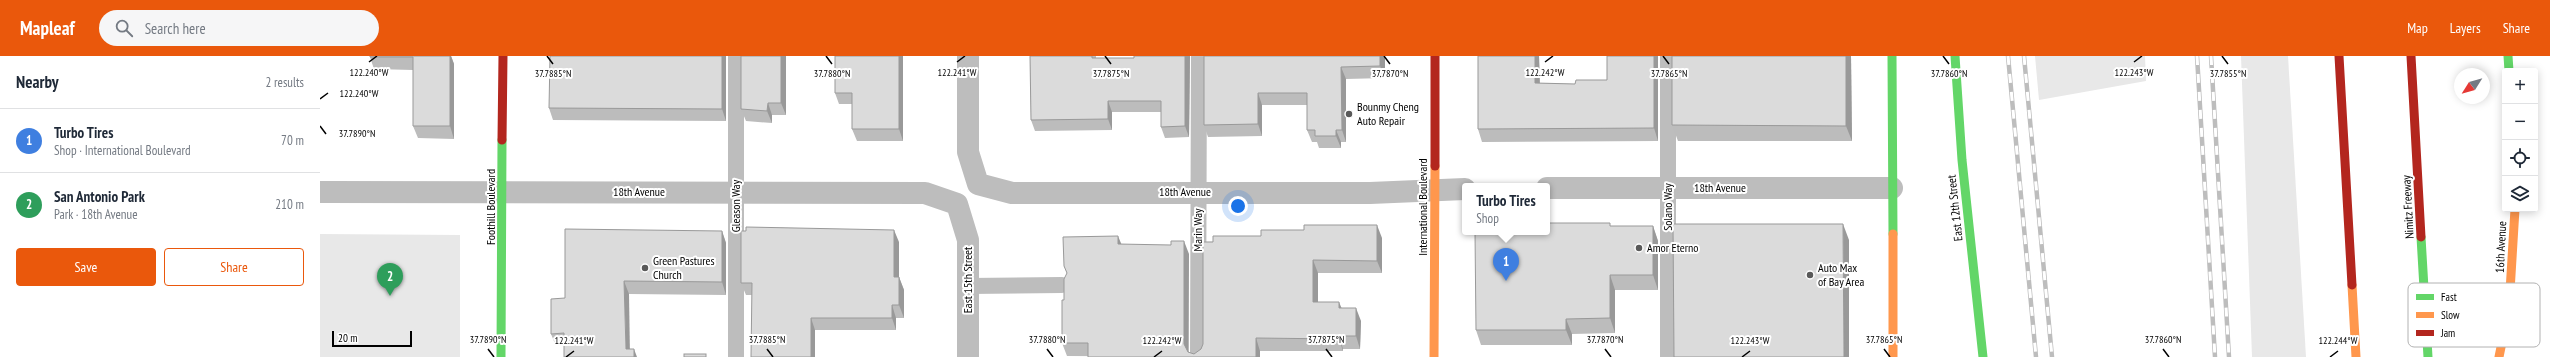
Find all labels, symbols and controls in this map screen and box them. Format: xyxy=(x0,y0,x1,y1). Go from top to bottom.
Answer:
search box xyxy=(99,10,379,46)
text: Mapleaf xyxy=(20,16,75,40)
icon: search xyxy=(113,17,135,39)
text: Search here xyxy=(145,19,206,38)
text: Map xyxy=(2407,19,2428,37)
text: Layers xyxy=(2450,19,2481,37)
text: Share xyxy=(2503,19,2530,37)
text: 122.240°W xyxy=(350,66,389,79)
text: 122.241°W xyxy=(938,66,977,79)
text: 122.242°W xyxy=(1526,66,1565,79)
text: 122.243°W xyxy=(2115,66,2154,79)
text: 37.7885°N xyxy=(535,67,571,80)
text: 37.7880°N xyxy=(814,67,850,80)
text: 37.7875°N xyxy=(1093,67,1129,80)
text: 37.7870°N xyxy=(1372,67,1408,80)
text: 37.7865°N xyxy=(1651,67,1687,80)
text: 37.7860°N xyxy=(1931,67,1967,80)
text: 37.7855°N xyxy=(2210,67,2246,80)
north arrow xyxy=(2454,68,2490,104)
map controls xyxy=(2502,68,2538,212)
button: + xyxy=(2502,68,2538,104)
text: Nearby xyxy=(16,71,59,93)
text: 2 results xyxy=(265,74,304,91)
text: 122.240°W xyxy=(340,87,379,100)
place label: Bounmy Cheng Auto Repair xyxy=(1357,99,1419,128)
button: − xyxy=(2502,104,2538,140)
marker: Bounmy Cheng Auto Repair xyxy=(1344,109,1354,119)
text: Turbo Tires xyxy=(54,123,113,142)
text: 37.7890°N xyxy=(339,127,375,140)
text: 1 xyxy=(26,132,32,149)
text: 70 m xyxy=(281,132,304,149)
button: locate xyxy=(2502,140,2538,176)
text: Shop · International Boulevard xyxy=(54,142,191,159)
street label: International Boulevard xyxy=(1415,158,1430,256)
street label: Foothill Boulevard xyxy=(483,169,498,245)
street label: East 12th Street xyxy=(1943,173,1965,242)
street label: Nimitz Freeway xyxy=(2398,174,2417,239)
button: layers xyxy=(2502,176,2538,212)
street label: Gleason Way xyxy=(728,179,743,232)
street label: 18th Avenue xyxy=(1694,180,1746,195)
popup xyxy=(1462,183,1550,235)
street label: Solano Way xyxy=(1660,183,1675,231)
street label: 18th Avenue xyxy=(613,184,665,199)
street label: 18th Avenue xyxy=(1159,184,1211,199)
text: San Antonio Park xyxy=(54,187,145,206)
text: Turbo Tires xyxy=(1476,191,1536,210)
text: 2 xyxy=(26,196,32,213)
text: 210 m xyxy=(275,196,304,213)
your location xyxy=(1228,196,1248,216)
text: Park · 18th Avenue xyxy=(54,206,138,223)
street label: Marin Way xyxy=(1190,208,1205,251)
text: Shop xyxy=(1476,210,1499,227)
street label: 16th Avenue xyxy=(2492,221,2509,273)
place label: Amor Eterno xyxy=(1647,240,1699,255)
marker: Amor Eterno xyxy=(1634,243,1644,253)
street label: East 15th Street xyxy=(960,246,975,313)
button: Save xyxy=(16,248,156,286)
button: Share xyxy=(164,248,304,286)
pin: 1 xyxy=(1493,248,1519,281)
place label: Green Pastures Church xyxy=(653,253,715,282)
place label: Auto Max of Bay Area xyxy=(1818,260,1864,289)
pin: 2 xyxy=(377,263,403,296)
marker: Green Pastures Church xyxy=(640,263,650,273)
marker: Auto Max of Bay Area xyxy=(1805,270,1815,280)
legend xyxy=(2408,283,2540,347)
text: Fast xyxy=(2441,290,2457,304)
text: Slow xyxy=(2441,308,2460,322)
text: Jam xyxy=(2440,326,2455,340)
scale bar xyxy=(332,329,412,348)
text: 20 m xyxy=(338,331,357,345)
text: 37.7890°N xyxy=(470,333,506,346)
text: 37.7885°N xyxy=(749,333,785,346)
text: 37.7880°N xyxy=(1029,333,1065,346)
text: 37.7875°N xyxy=(1308,333,1344,346)
text: 37.7870°N xyxy=(1587,333,1623,346)
text: 37.7865°N xyxy=(1866,333,1902,346)
text: 37.7860°N xyxy=(2145,333,2181,346)
text: 122.241°W xyxy=(555,334,594,347)
text: 122.242°W xyxy=(1143,334,1182,347)
text: 122.243°W xyxy=(1731,334,1770,347)
text: 122.244°W xyxy=(2319,334,2358,347)

